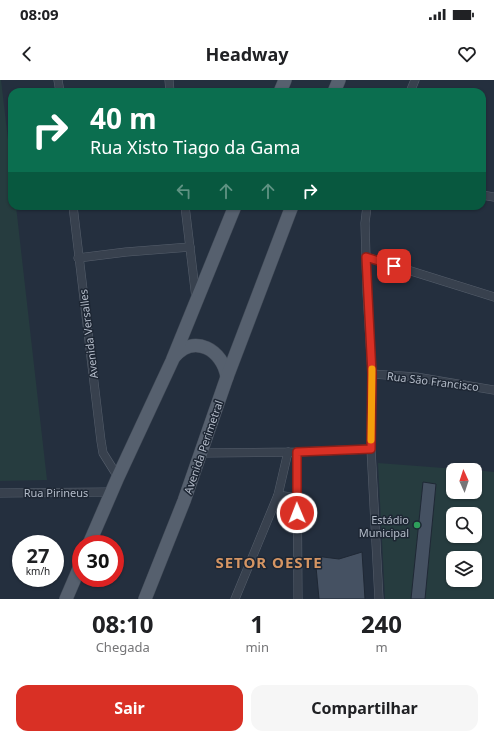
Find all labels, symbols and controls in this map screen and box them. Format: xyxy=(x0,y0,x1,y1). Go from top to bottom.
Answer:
text: 08:09 xyxy=(20,4,59,24)
text: Headway xyxy=(205,42,289,66)
icon: back xyxy=(16,43,38,65)
icon: heart xyxy=(456,43,478,65)
text: 40 m xyxy=(90,99,157,137)
icon: right xyxy=(24,104,76,156)
text: Rua Xisto Tiago da Gama xyxy=(90,135,300,159)
icon: left xyxy=(173,180,195,202)
icon: ahead xyxy=(215,180,237,202)
icon: ahead xyxy=(257,180,279,202)
icon: right xyxy=(299,180,321,202)
pin xyxy=(377,249,411,283)
icon: arrive xyxy=(383,255,405,277)
street label: Avenida Versalles xyxy=(75,288,101,380)
street label: Rua São Francisco xyxy=(386,368,480,394)
street label: Avenida Perimetral xyxy=(180,398,226,496)
north arrow xyxy=(446,463,482,499)
map controls xyxy=(446,463,482,587)
street label: Rua Pirineus xyxy=(24,485,88,500)
position arrow xyxy=(276,492,318,534)
button: search xyxy=(446,507,482,543)
place label: Estádio Municipal xyxy=(359,512,409,540)
marker: Estádio Municipal xyxy=(412,520,422,530)
speed limit sign: 30 xyxy=(72,535,124,587)
text: 27 xyxy=(27,542,49,569)
button: layers xyxy=(446,551,482,587)
district label: SETOR OESTE xyxy=(215,552,323,572)
text: km/h xyxy=(26,564,50,578)
text: 08:10 xyxy=(92,607,154,640)
text: 1 xyxy=(250,607,264,640)
text: 240 xyxy=(361,607,402,640)
text: Chegada xyxy=(96,638,150,656)
text: min xyxy=(245,638,269,656)
text: m xyxy=(375,638,388,656)
button: Sair xyxy=(16,685,243,731)
button: Compartilhar xyxy=(251,685,478,731)

